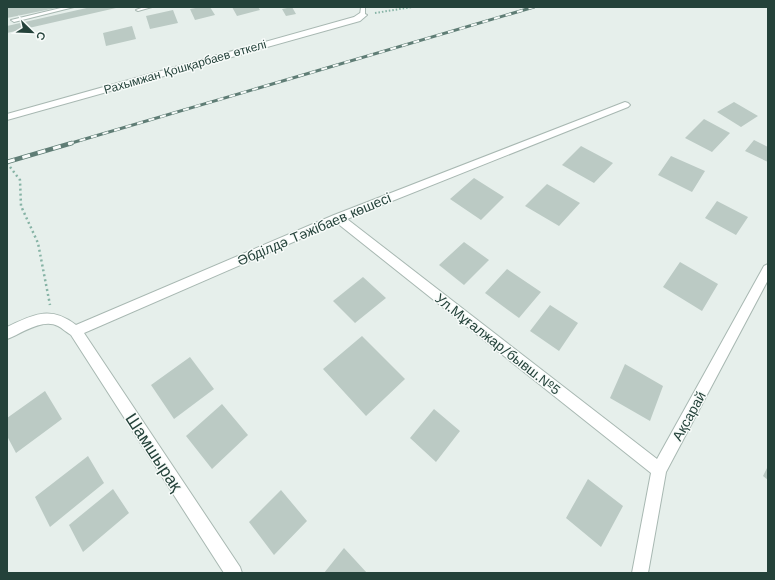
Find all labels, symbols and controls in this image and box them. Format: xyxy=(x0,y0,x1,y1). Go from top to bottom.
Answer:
north arrow xyxy=(12,12,52,52)
text: С xyxy=(33,30,48,42)
street label: Рахымжан Қошқарбаев өткелі xyxy=(102,37,268,97)
street label: Әбділдә Тәжібаев көшесі xyxy=(235,189,393,269)
street label: Ул.Мұғалжар/бывш.№5 xyxy=(432,290,564,398)
street label: Ақсарай xyxy=(669,389,709,443)
street label: Шамшырақ xyxy=(121,409,187,495)

